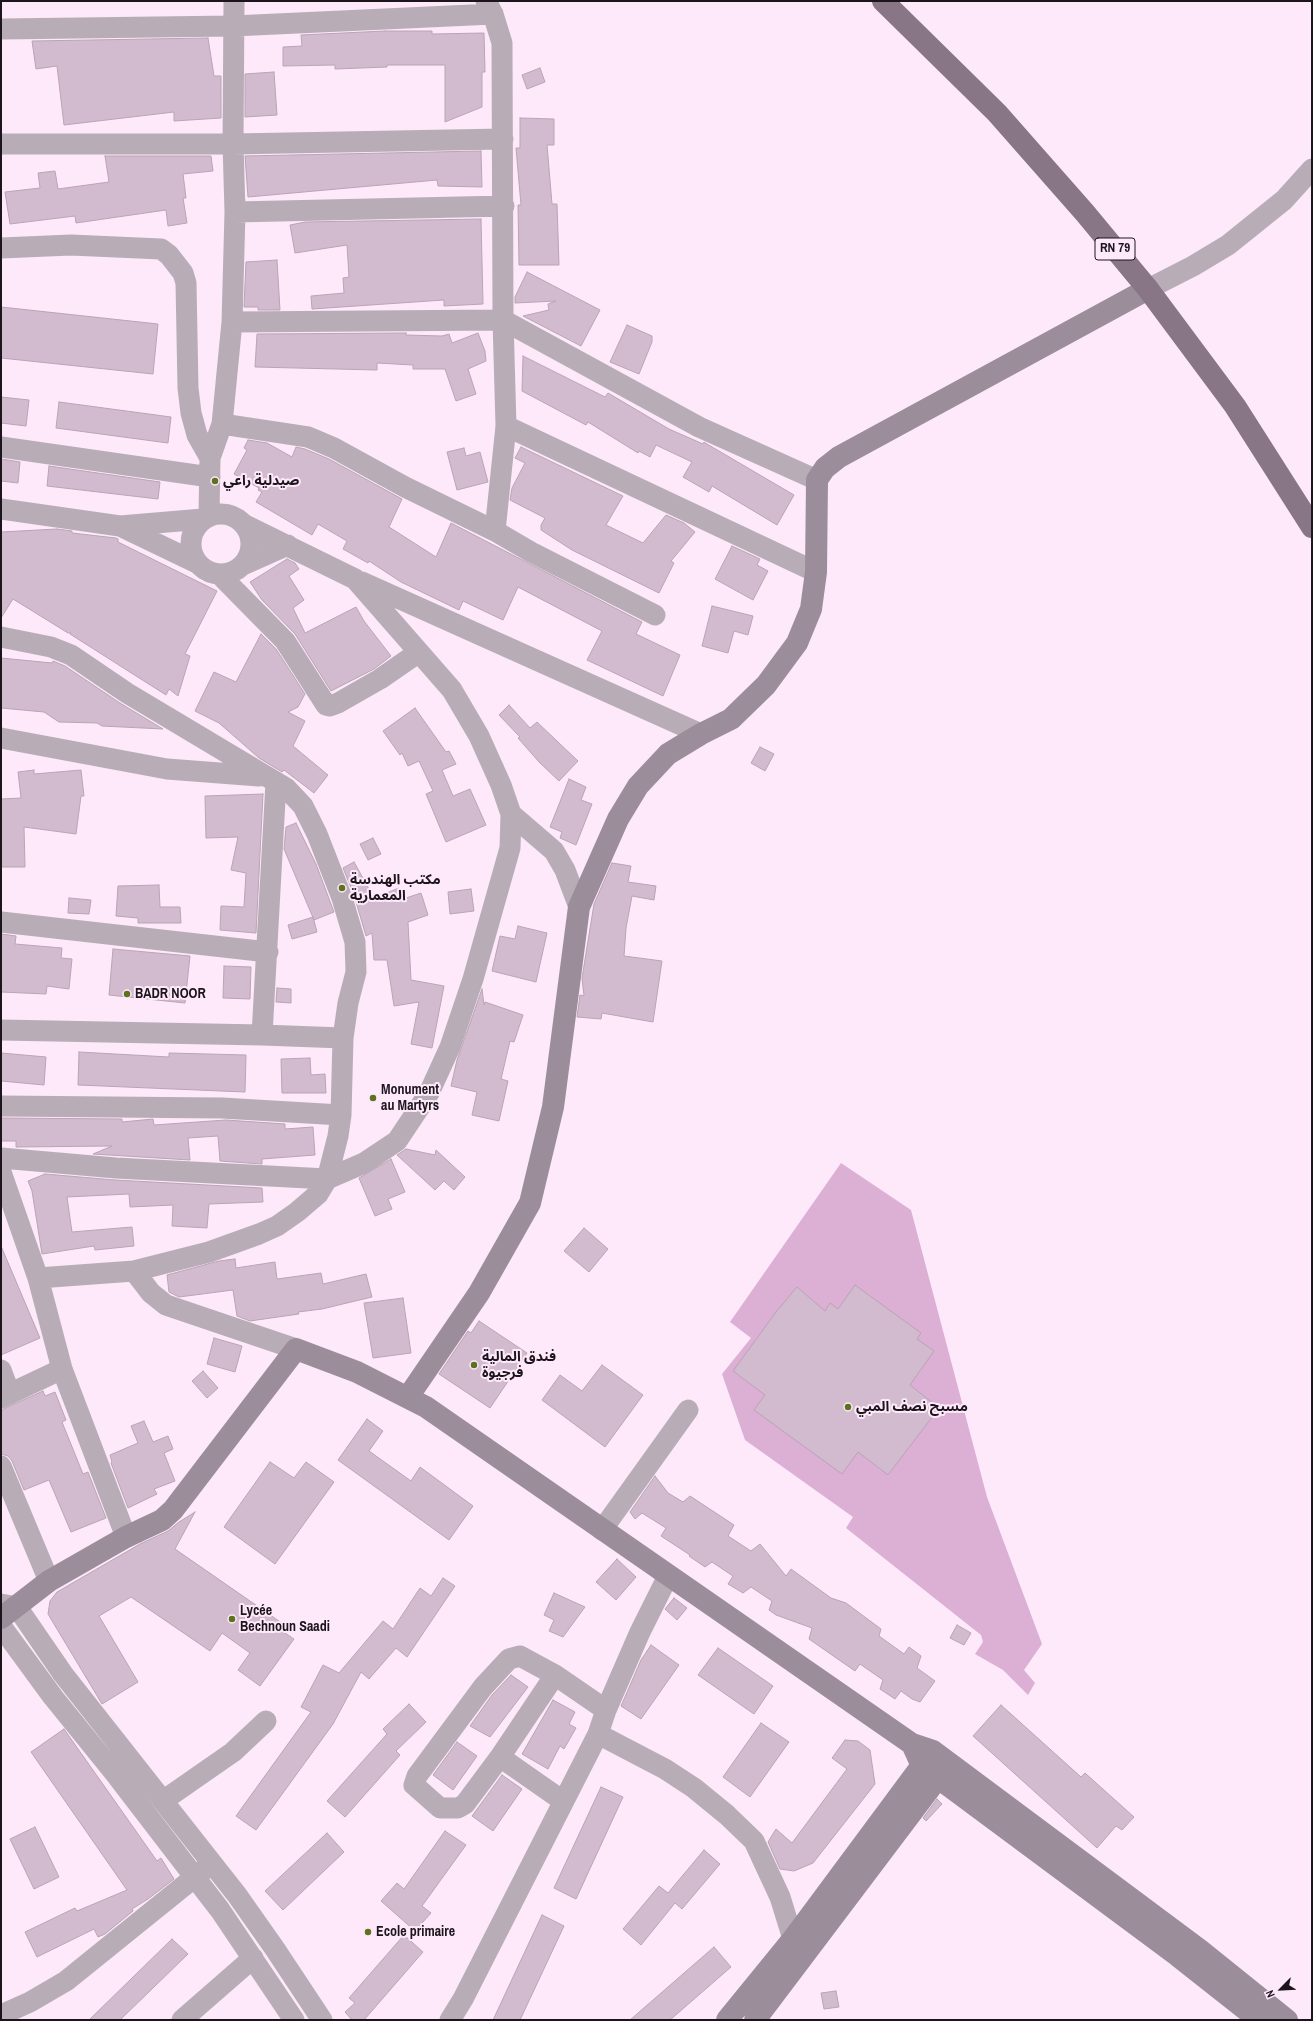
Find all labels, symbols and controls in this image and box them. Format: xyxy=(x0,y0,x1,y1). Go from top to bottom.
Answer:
road number: RN 79 xyxy=(1095,238,1135,260)
place label: صيدلية راعي xyxy=(223,473,299,489)
marker: صيدلية راعي xyxy=(210,476,220,486)
place label: مكتب الهندسة المعمارية xyxy=(350,872,441,904)
marker: مكتب الهندسة المعمارية xyxy=(337,883,347,893)
place label: BADR NOOR xyxy=(135,986,206,1002)
marker: BADR NOOR xyxy=(122,989,132,999)
place label: Monument au Martyrs xyxy=(381,1082,439,1114)
marker: Monument au Martyrs xyxy=(368,1093,378,1103)
place label: فندق المالية فرجيوة xyxy=(482,1349,556,1382)
marker: فندق المالية فرجيوة xyxy=(469,1360,479,1370)
place label: مسبح نصف المبي xyxy=(856,1399,968,1415)
marker: مسبح نصف المبي xyxy=(843,1402,853,1412)
place label: Lycée Bechnoun Saadi xyxy=(240,1603,330,1636)
marker: Lycée Bechnoun Saadi xyxy=(227,1614,237,1624)
place label: Ecole primaire xyxy=(376,1924,455,1940)
marker: Ecole primaire xyxy=(363,1927,373,1937)
north arrow xyxy=(1261,1969,1301,2009)
text: N xyxy=(1262,1988,1278,2000)

